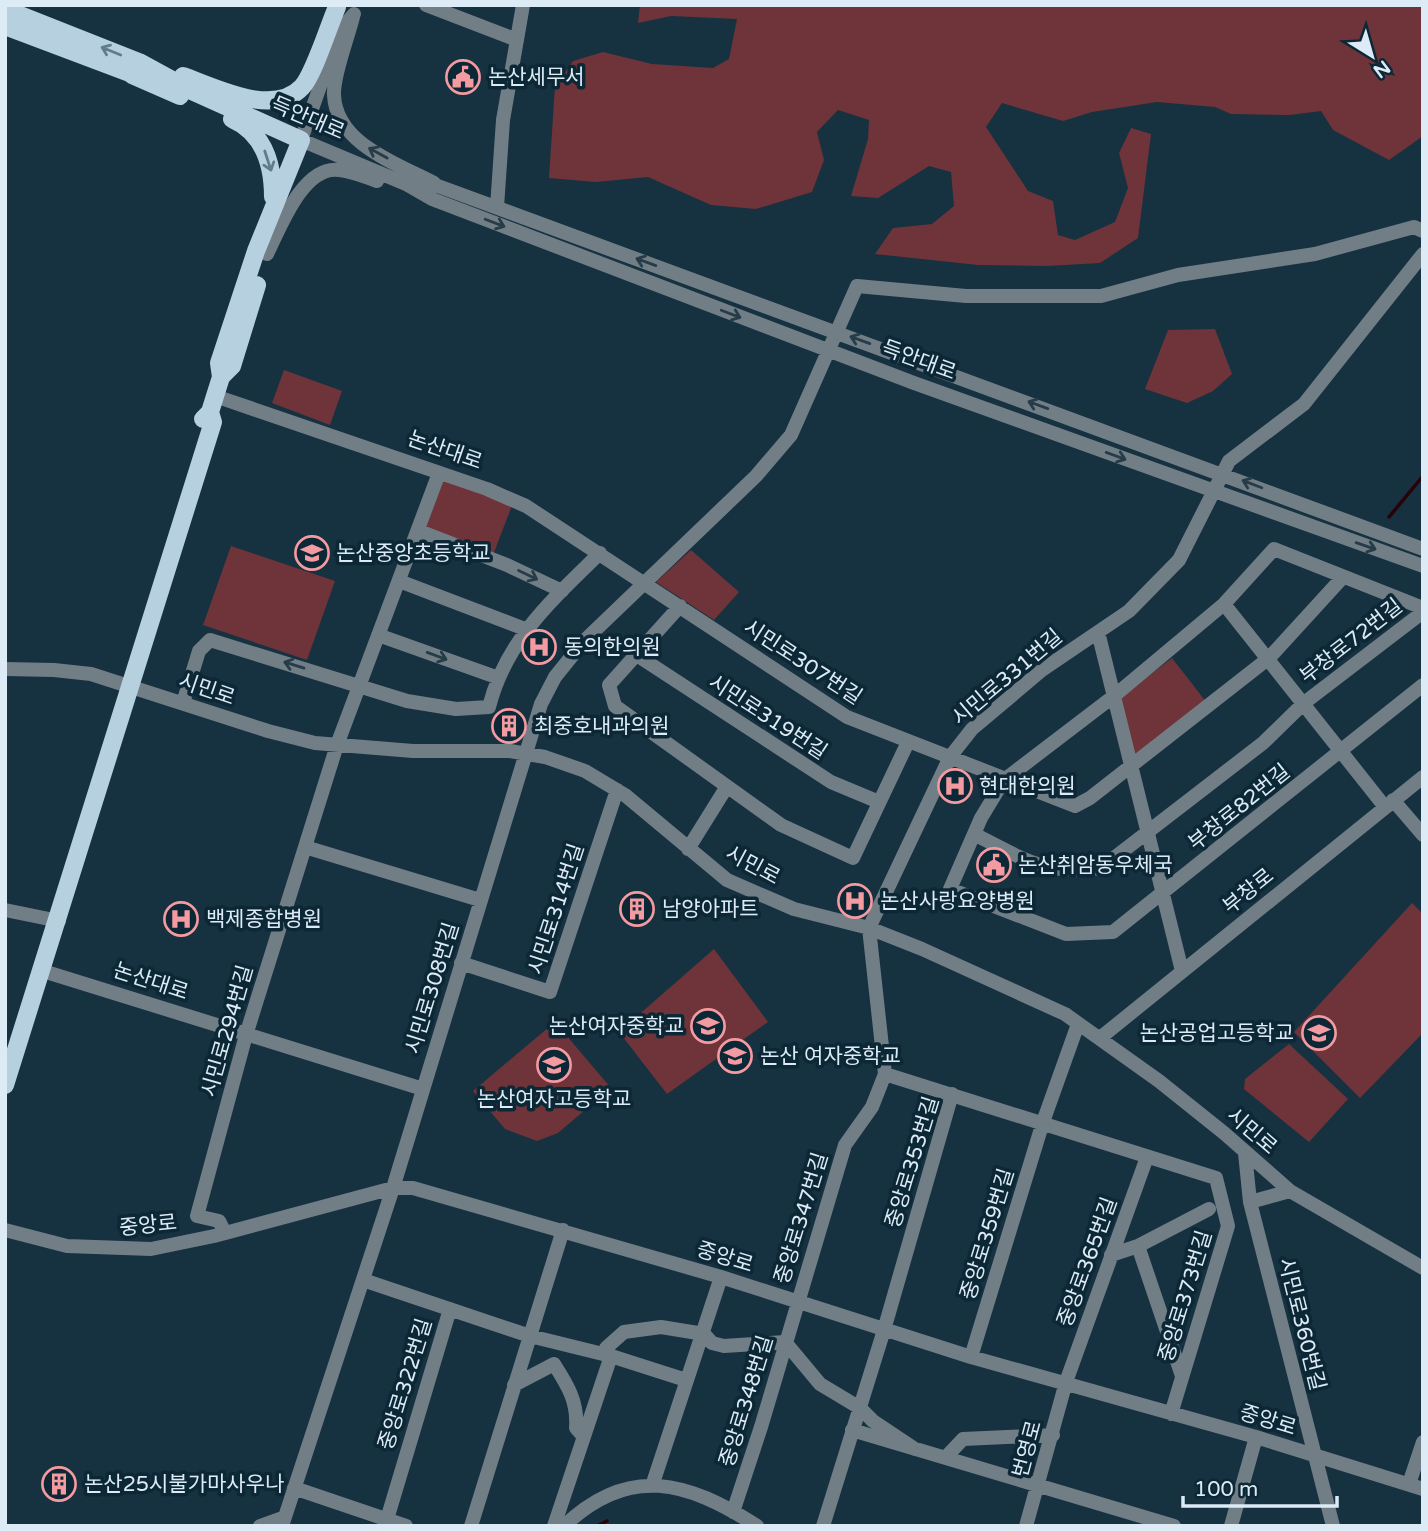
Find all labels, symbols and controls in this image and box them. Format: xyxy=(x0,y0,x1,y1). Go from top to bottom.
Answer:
north arrow xyxy=(1337,21,1407,91)
one-way arrow xyxy=(100,44,122,57)
text: N xyxy=(1369,55,1394,82)
public building icon: 논산세무서 xyxy=(444,58,482,96)
place label: 논산세무서 xyxy=(488,65,585,90)
street label: 득안대로 xyxy=(267,92,348,145)
one-way arrow xyxy=(369,146,389,160)
one-way arrow xyxy=(263,149,275,171)
one-way arrow xyxy=(484,218,506,230)
one-way arrow xyxy=(636,255,658,267)
one-way arrow xyxy=(719,308,741,321)
one-way arrow xyxy=(849,333,871,346)
street label: 득안대로 xyxy=(878,336,959,385)
one-way arrow xyxy=(1028,398,1050,411)
street label: 논산대로 xyxy=(404,426,485,475)
one-way arrow xyxy=(1105,451,1127,463)
one-way arrow xyxy=(1241,477,1263,489)
school or university icon: 논산중앙초등학교 xyxy=(293,534,331,572)
one-way arrow xyxy=(1354,540,1376,553)
place label: 논산중앙초등학교 xyxy=(336,541,491,566)
one-way arrow xyxy=(517,568,538,582)
street label: 부창로72번길 xyxy=(1295,594,1407,689)
street label: 시민로307번길 xyxy=(739,615,867,710)
street label: 시민로331번길 xyxy=(947,624,1068,731)
hospital icon: 동의한의원 xyxy=(520,628,558,666)
place label: 동의한의원 xyxy=(564,635,661,660)
one-way arrow xyxy=(426,650,448,663)
one-way arrow xyxy=(283,658,305,671)
street label: 시민로 xyxy=(175,668,238,711)
street label: 시민로319번길 xyxy=(704,670,832,765)
building icon: 최중호내과의원 xyxy=(490,707,528,745)
place label: 최중호내과의원 xyxy=(534,714,669,739)
street label: 부창로82번길 xyxy=(1184,759,1295,856)
hospital icon: 현대한의원 xyxy=(936,767,974,805)
place label: 현대한의원 xyxy=(979,774,1076,799)
street label: 시민로314번길 xyxy=(524,841,589,978)
street label: 시민로 xyxy=(721,841,784,890)
public building icon: 논산취암동우체국 xyxy=(975,846,1013,884)
place label: 논산취암동우체국 xyxy=(1018,853,1173,878)
street label: 부창로 xyxy=(1218,863,1279,919)
hospital icon: 논산사랑요양병원 xyxy=(836,882,874,920)
place label: 논산사랑요양병원 xyxy=(880,889,1035,914)
building icon: 남양아파트 xyxy=(618,890,656,928)
place label: 남양아파트 xyxy=(662,897,759,922)
hospital icon: 백제종합병원 xyxy=(162,900,200,938)
place label: 백제종합병원 xyxy=(206,907,322,932)
street label: 시민로308번길 xyxy=(401,919,464,1057)
street label: 논산대로 xyxy=(110,958,191,1005)
street label: 시민로294번길 xyxy=(197,962,258,1100)
school or university icon: 논산여자중학교 xyxy=(689,1007,727,1045)
place label: 논산여자중학교 xyxy=(549,1014,684,1039)
school or university icon: 논산공업고등학교 xyxy=(1300,1014,1338,1052)
place label: 논산공업고등학교 xyxy=(1139,1021,1294,1046)
school or university icon: 논산 여자중학교 xyxy=(716,1037,754,1075)
place label: 논산 여자중학교 xyxy=(760,1044,901,1069)
school or university icon: 논산여자고등학교 xyxy=(535,1046,573,1084)
place label: 논산여자고등학교 xyxy=(477,1087,631,1112)
street label: 중앙로353번길 xyxy=(881,1093,944,1231)
street label: 시민로 xyxy=(1222,1103,1282,1160)
street label: 중앙로347번길 xyxy=(770,1149,833,1287)
street label: 중앙로359번길 xyxy=(956,1165,1019,1303)
street label: 중앙로365번길 xyxy=(1052,1194,1123,1330)
street label: 중앙로 xyxy=(118,1210,178,1241)
street label: 중앙로373번길 xyxy=(1154,1227,1217,1365)
street label: 중앙로 xyxy=(693,1237,756,1278)
street label: 시민로360번길 xyxy=(1273,1255,1330,1393)
street label: 중앙로322번길 xyxy=(374,1315,437,1453)
street label: 중앙로348번길 xyxy=(715,1332,778,1470)
street label: 중앙로 xyxy=(1236,1400,1299,1441)
street label: 번영로 xyxy=(1008,1418,1047,1480)
scale bar xyxy=(1183,1464,1337,1508)
building icon: 논산25시불가마사우나 xyxy=(40,1465,78,1503)
place label: 논산25시불가마사우나 xyxy=(84,1472,284,1497)
text: 100 m xyxy=(1194,1477,1258,1502)

